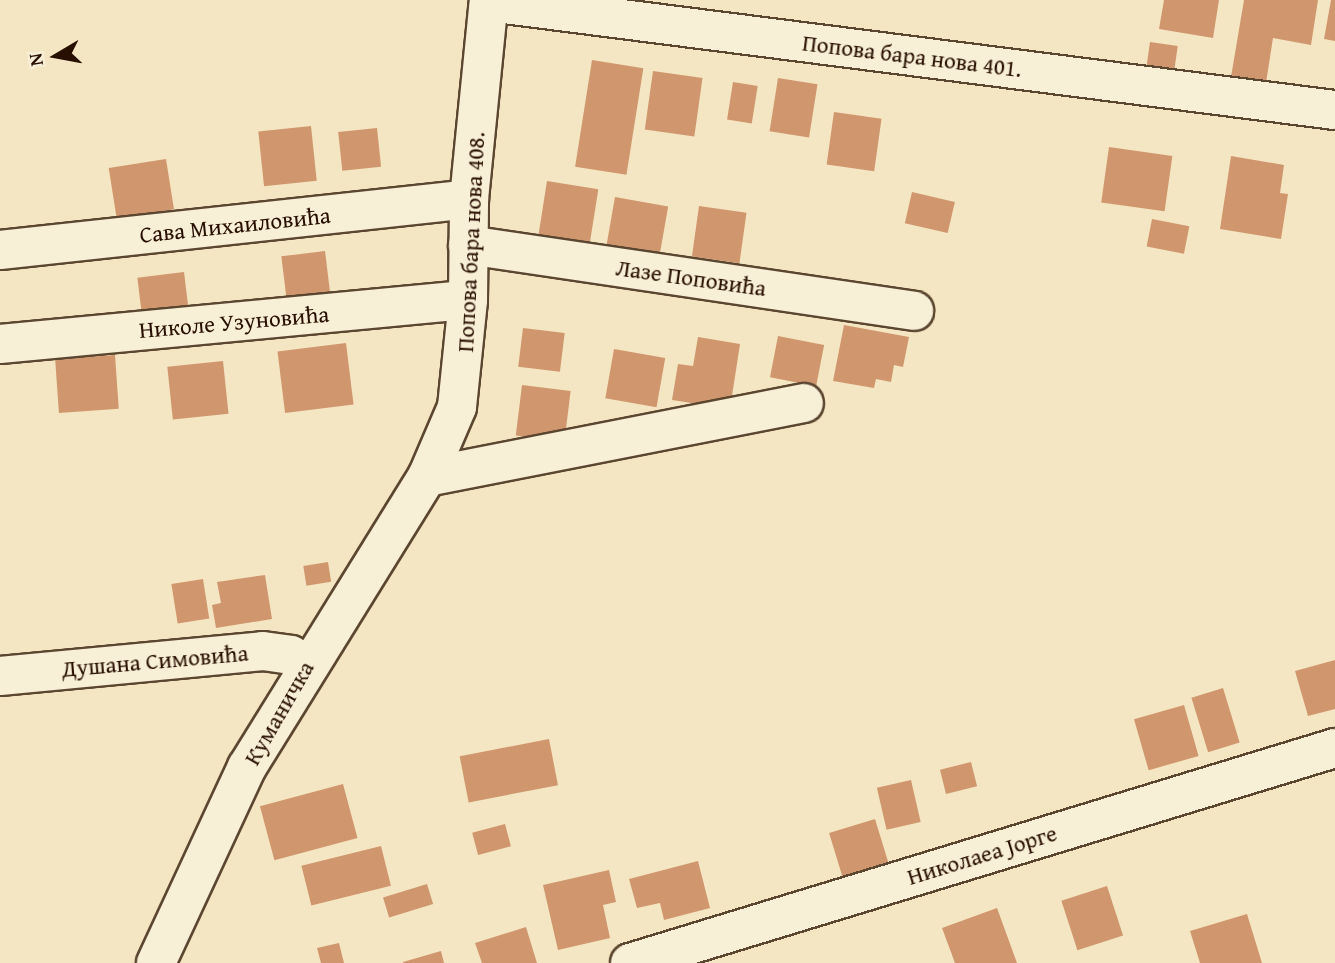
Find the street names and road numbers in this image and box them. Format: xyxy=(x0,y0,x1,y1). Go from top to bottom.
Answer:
street label: Попова бара нова 401. xyxy=(801,29,1023,83)
street label: Попова бара нова 408. xyxy=(451,131,491,353)
street label: Сава Михаиловића xyxy=(138,201,332,249)
street label: Лазе Поповића xyxy=(614,254,768,302)
street label: Николе Узуновића xyxy=(138,300,330,344)
street label: Душана Симовића xyxy=(61,639,249,683)
street label: Куманичка xyxy=(238,656,320,770)
street label: Николаеа Јорге xyxy=(904,819,1060,891)

